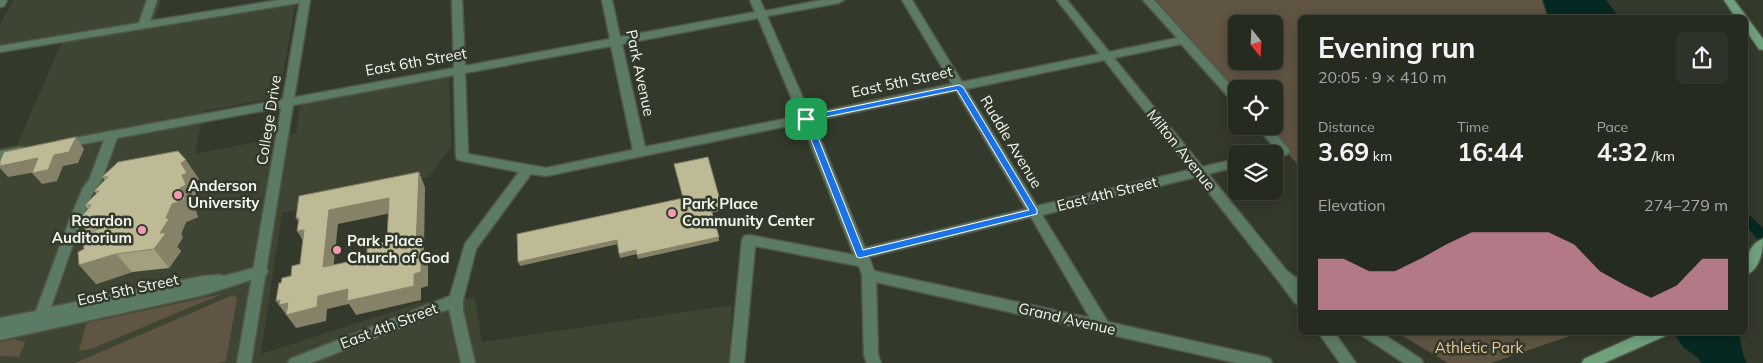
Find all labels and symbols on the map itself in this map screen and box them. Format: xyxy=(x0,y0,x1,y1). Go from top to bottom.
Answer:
north arrow xyxy=(1228,15,1282,70)
street label: Park Avenue xyxy=(622,28,659,118)
street label: East 6th Street xyxy=(364,43,468,80)
street label: East 5th Street xyxy=(850,62,954,101)
street label: College Drive xyxy=(252,74,285,166)
street label: Ruddle Avenue xyxy=(976,92,1047,192)
pin xyxy=(785,98,827,140)
street label: Milton Avenue xyxy=(1143,105,1220,194)
street label: East 4th Street xyxy=(1055,172,1159,215)
place label: Anderson University xyxy=(188,176,260,212)
marker: Anderson University xyxy=(172,189,184,201)
place label: Park Place Community Center xyxy=(682,194,814,230)
marker: Park Place Community Center xyxy=(666,207,678,219)
place label: Reardon Auditorium xyxy=(52,211,132,247)
marker: Reardon Auditorium xyxy=(136,224,148,236)
place label: Park Place Church of God xyxy=(347,231,449,267)
marker: Park Place Church of God xyxy=(331,244,343,256)
street label: East 5th Street xyxy=(76,270,180,309)
street label: East 4th Street xyxy=(337,298,440,353)
street label: Grand Avenue xyxy=(1017,298,1118,339)
park label: Athletic Park xyxy=(1435,338,1523,357)

